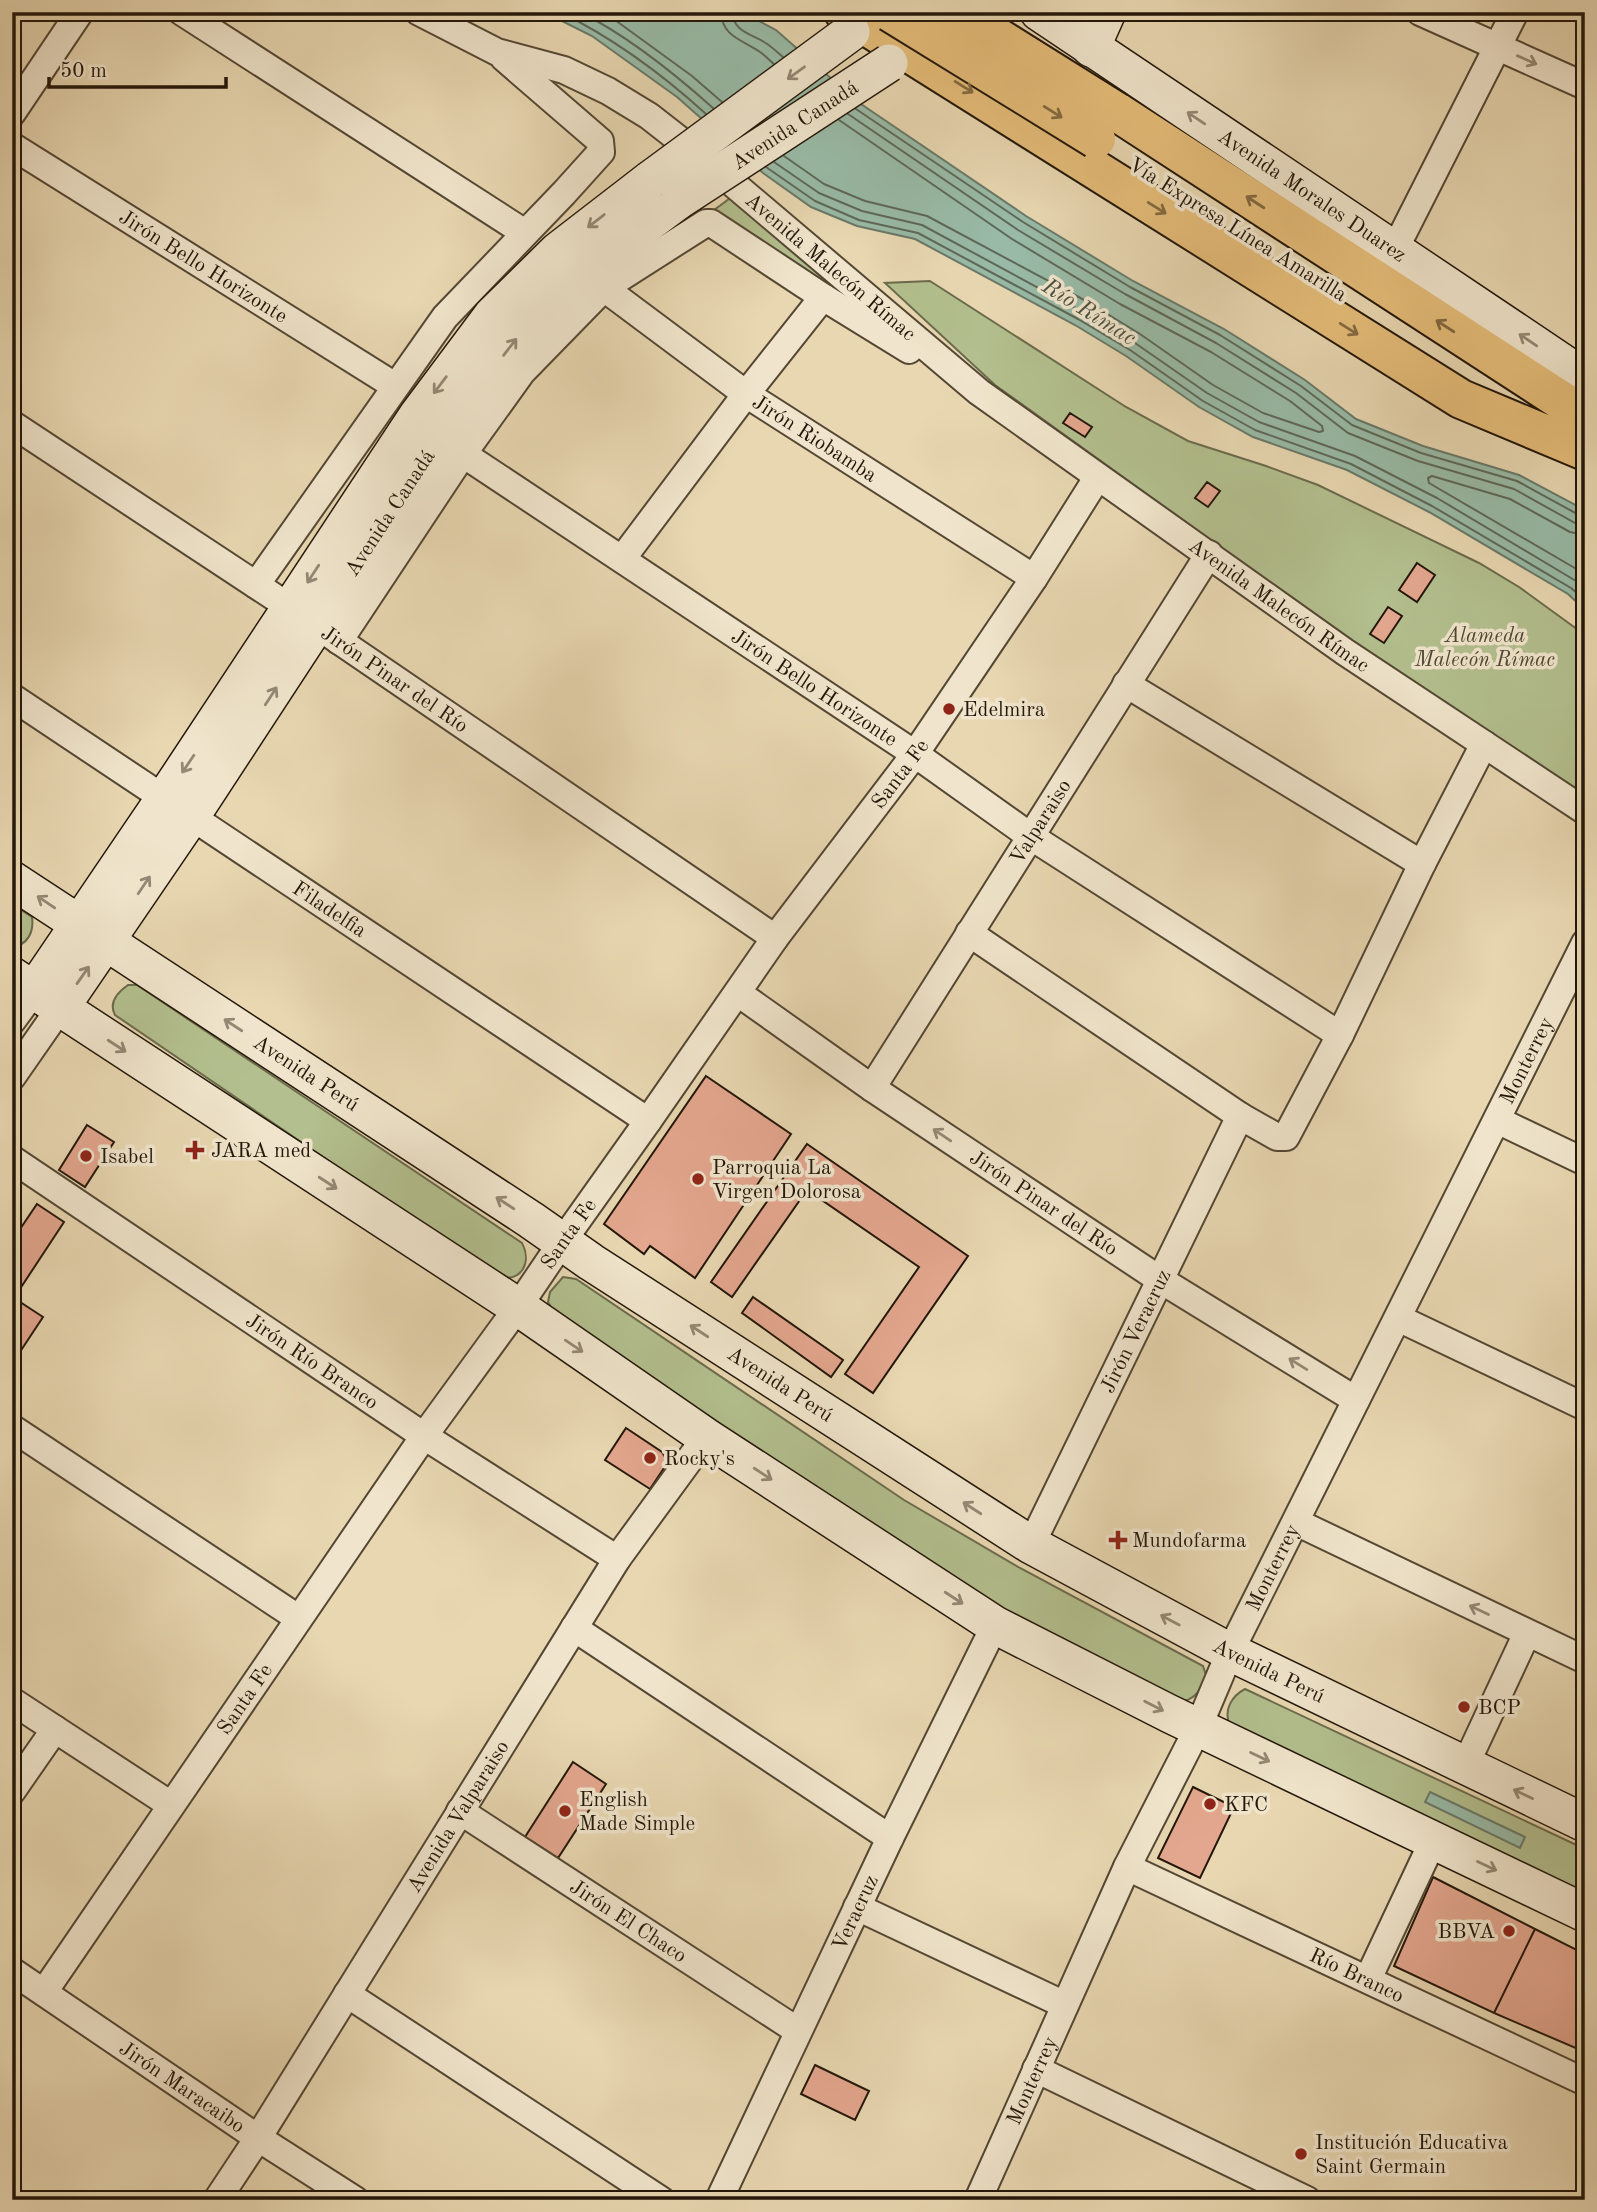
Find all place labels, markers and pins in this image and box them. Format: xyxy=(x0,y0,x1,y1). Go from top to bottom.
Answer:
place label: Edelmira xyxy=(963,700,1045,721)
marker: Edelmira xyxy=(941,701,957,717)
marker: JARA med xyxy=(185,1140,205,1160)
place label: JARA med xyxy=(211,1141,311,1162)
place label: Isabel xyxy=(100,1147,154,1168)
marker: Isabel xyxy=(78,1148,94,1164)
place label: Parroquia La Virgen Dolorosa xyxy=(712,1158,861,1203)
marker: Parroquia La Virgen Dolorosa xyxy=(690,1171,706,1187)
place label: Rocky's xyxy=(664,1449,735,1470)
marker: Rocky's xyxy=(642,1450,658,1466)
place label: Mundofarma xyxy=(1132,1531,1247,1552)
marker: Mundofarma xyxy=(1110,1532,1126,1548)
place label: BCP xyxy=(1478,1698,1521,1719)
marker: BCP xyxy=(1456,1699,1472,1715)
place label: English Made Simple xyxy=(579,1790,695,1835)
place label: KFC xyxy=(1224,1795,1268,1816)
marker: KFC xyxy=(1202,1796,1218,1812)
marker: English Made Simple xyxy=(557,1803,573,1819)
place label: BBVA xyxy=(1437,1922,1495,1943)
marker: BBVA xyxy=(1501,1923,1517,1939)
place label: Institución Educativa Saint Germain xyxy=(1315,2133,1508,2178)
marker: Institución Educativa Saint Germain xyxy=(1293,2146,1309,2162)

